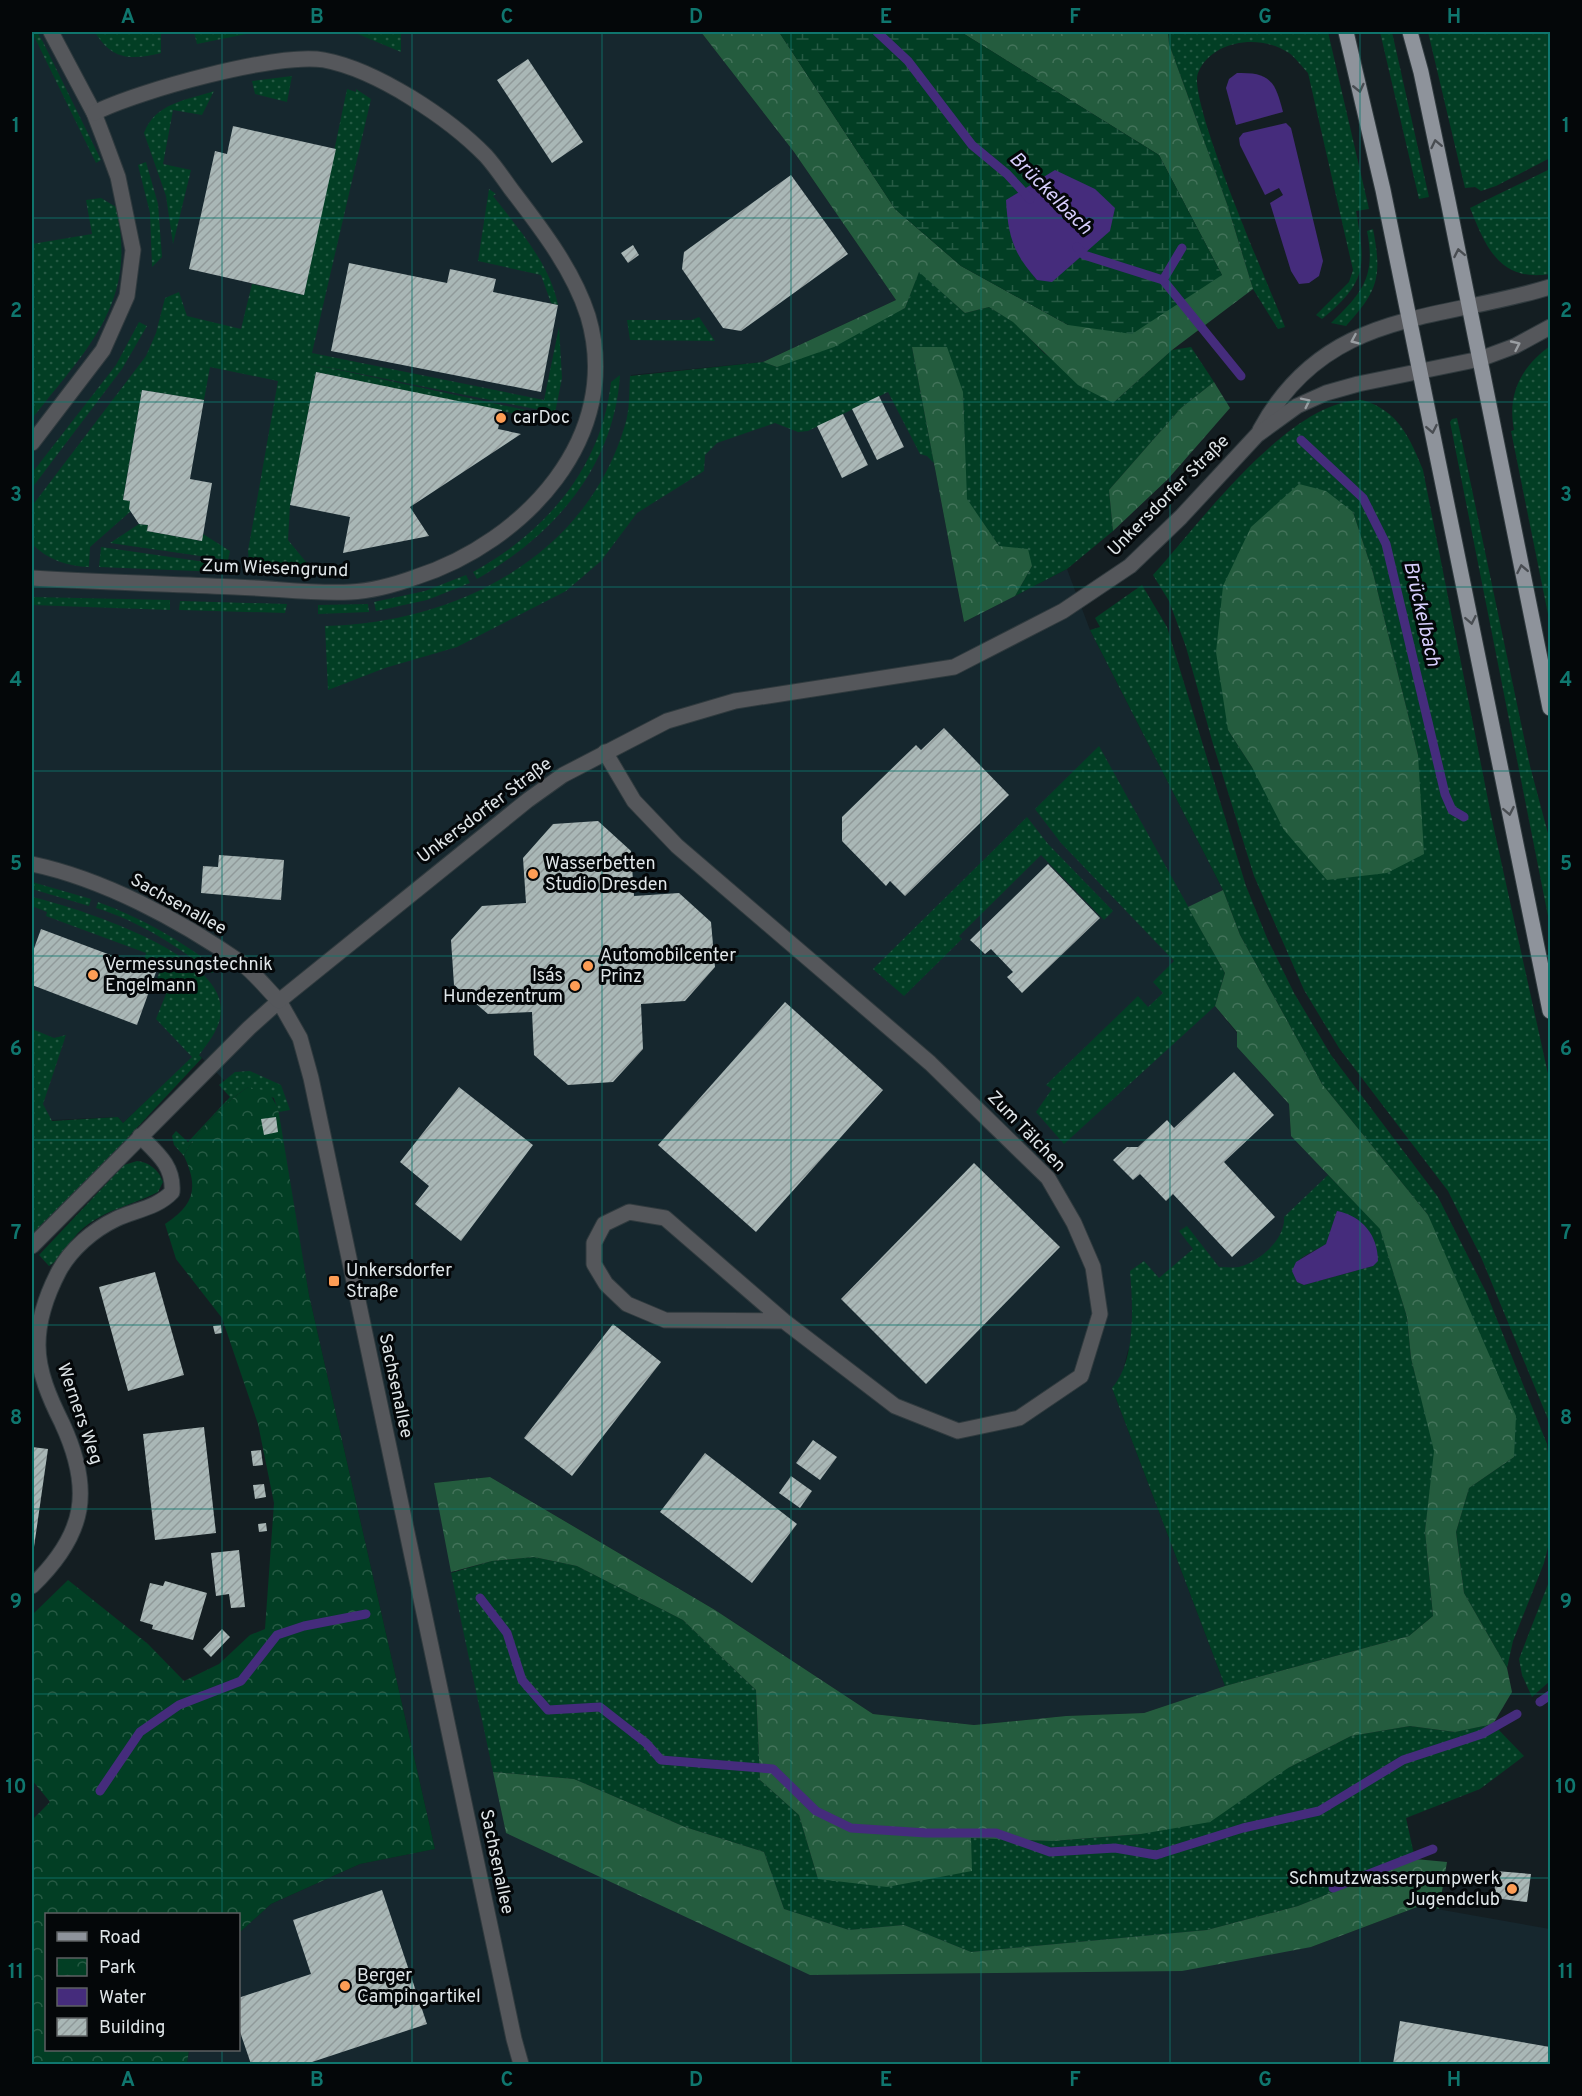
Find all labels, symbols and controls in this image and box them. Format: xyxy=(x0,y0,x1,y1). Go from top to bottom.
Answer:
text: A xyxy=(121,5,135,31)
text: B xyxy=(310,5,324,31)
text: C xyxy=(501,5,513,31)
text: D xyxy=(689,5,703,31)
text: E xyxy=(880,5,892,31)
text: F xyxy=(1069,5,1081,31)
text: G xyxy=(1258,5,1272,31)
text: H xyxy=(1447,5,1461,31)
one-way arrow xyxy=(1352,83,1365,93)
text: 1 xyxy=(12,114,20,140)
text: 1 xyxy=(1562,114,1570,140)
one-way arrow xyxy=(1430,139,1443,149)
water label: Brückelbach xyxy=(1003,147,1097,241)
one-way arrow xyxy=(1453,248,1466,258)
text: 2 xyxy=(10,299,22,325)
text: 2 xyxy=(1560,299,1572,325)
one-way arrow xyxy=(1350,332,1361,344)
one-way arrow xyxy=(1510,340,1521,352)
one-way arrow xyxy=(1299,398,1310,410)
place label: carDoc xyxy=(513,407,570,430)
marker: carDoc xyxy=(494,411,508,425)
one-way arrow xyxy=(1425,423,1438,433)
street label: Unkersdorfer Straße xyxy=(1103,430,1235,562)
text: 3 xyxy=(10,483,22,509)
text: 3 xyxy=(1560,483,1572,509)
street label: Zum Wiesengrund xyxy=(201,555,349,583)
water label: Brückelbach xyxy=(1396,559,1446,669)
one-way arrow xyxy=(1516,564,1529,574)
one-way arrow xyxy=(1463,615,1476,625)
text: 4 xyxy=(10,668,22,694)
text: 4 xyxy=(1560,668,1572,694)
street label: Unkersdorfer Straße xyxy=(413,753,557,869)
one-way arrow xyxy=(1502,806,1515,816)
text: 5 xyxy=(10,852,22,878)
text: 5 xyxy=(1560,852,1572,878)
place label: Wasserbetten Studio Dresden xyxy=(545,853,668,897)
marker: Wasserbetten Studio Dresden xyxy=(526,867,540,881)
street label: Sachsenallee xyxy=(126,869,230,941)
place label: Automobilcenter Prinz xyxy=(600,945,736,989)
place label: Vermessungstechnik Engelmann xyxy=(105,954,273,998)
marker: Automobilcenter Prinz xyxy=(581,959,595,973)
place label: Isa´s Hundezentrum xyxy=(443,965,563,1009)
marker: Vermessungstechnik Engelmann xyxy=(86,968,100,982)
marker: Isa´s Hundezentrum xyxy=(568,979,582,993)
text: 6 xyxy=(10,1037,22,1063)
text: 6 xyxy=(1560,1037,1572,1063)
street label: Zum Tälchen xyxy=(982,1087,1070,1177)
text: 7 xyxy=(11,1221,21,1247)
text: 7 xyxy=(1561,1221,1571,1247)
place label: Unkersdorfer Straße xyxy=(346,1260,452,1304)
marker: Unkersdorfer Straße xyxy=(327,1274,341,1288)
street label: Sachsenallee xyxy=(373,1331,417,1441)
street label: Werners Weg xyxy=(51,1360,107,1468)
text: 8 xyxy=(10,1406,22,1432)
text: 8 xyxy=(1560,1406,1572,1432)
text: 9 xyxy=(10,1590,22,1616)
text: 9 xyxy=(1560,1590,1572,1616)
text: 10 xyxy=(5,1775,27,1801)
text: 10 xyxy=(1555,1775,1577,1801)
street label: Sachsenallee xyxy=(474,1807,518,1917)
place label: Schmutzwasserpumpwerk Jugendclub xyxy=(1289,1868,1500,1912)
marker: Schmutzwasserpumpwerk Jugendclub xyxy=(1505,1882,1519,1896)
legend xyxy=(45,1913,240,2051)
text: Road xyxy=(99,1927,141,1950)
text: Park xyxy=(99,1957,136,1980)
text: 11 xyxy=(8,1960,24,1986)
text: 11 xyxy=(1558,1960,1574,1986)
place label: Berger Campingartikel xyxy=(357,1965,481,2009)
marker: Berger Campingartikel xyxy=(338,1979,352,1993)
text: Water xyxy=(99,1987,146,2010)
text: Building xyxy=(99,2017,165,2040)
text: A xyxy=(121,2068,135,2094)
text: B xyxy=(310,2068,324,2094)
text: C xyxy=(501,2068,513,2094)
text: D xyxy=(689,2068,703,2094)
text: E xyxy=(880,2068,892,2094)
text: F xyxy=(1069,2068,1081,2094)
text: G xyxy=(1258,2068,1272,2094)
text: H xyxy=(1447,2068,1461,2094)

